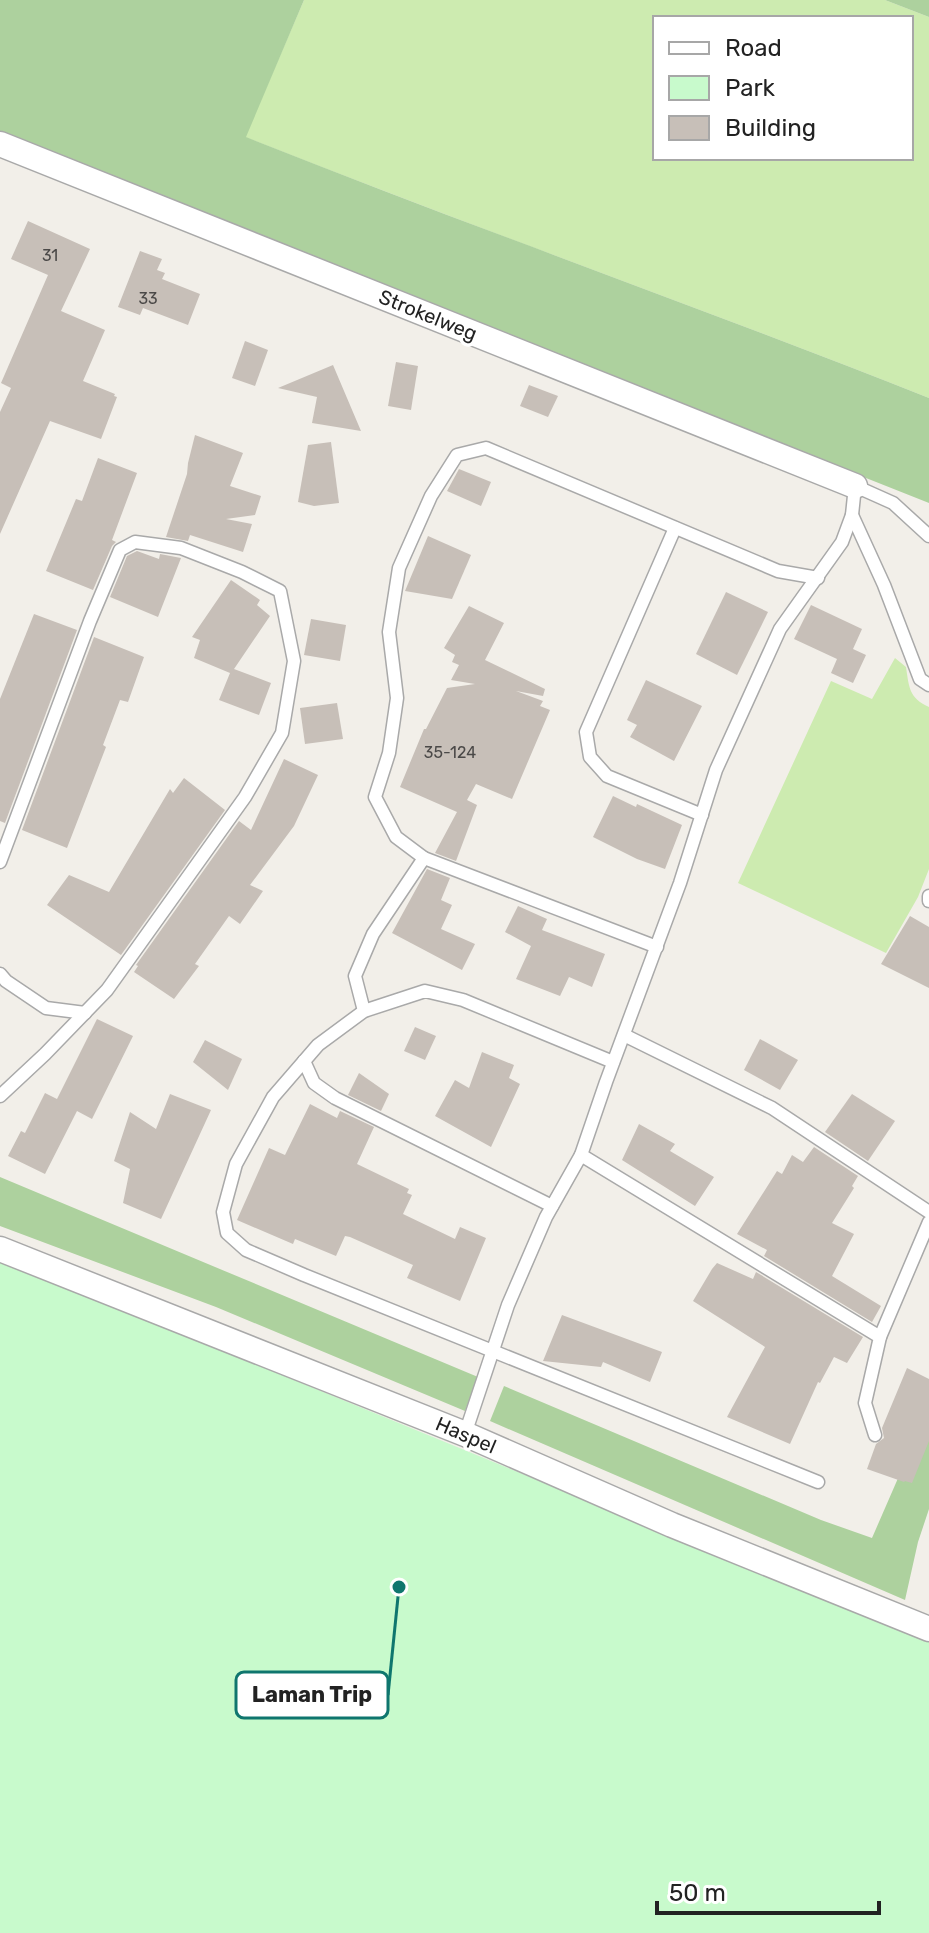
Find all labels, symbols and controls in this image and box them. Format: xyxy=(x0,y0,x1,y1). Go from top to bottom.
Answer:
legend xyxy=(653,16,913,160)
text: Road xyxy=(725,34,782,62)
text: Park xyxy=(725,74,776,102)
text: Building xyxy=(725,114,816,142)
house number: 31 xyxy=(42,246,58,265)
street label: Strokelweg xyxy=(375,284,481,346)
house number: 33 xyxy=(138,289,158,308)
house number: 35-124 xyxy=(424,743,476,762)
street label: Haspel xyxy=(432,1412,500,1458)
callout: Laman Trip xyxy=(236,1672,388,1718)
text: Laman Trip xyxy=(252,1681,372,1708)
scale bar xyxy=(657,1865,879,1915)
text: 50 m xyxy=(669,1879,726,1907)

